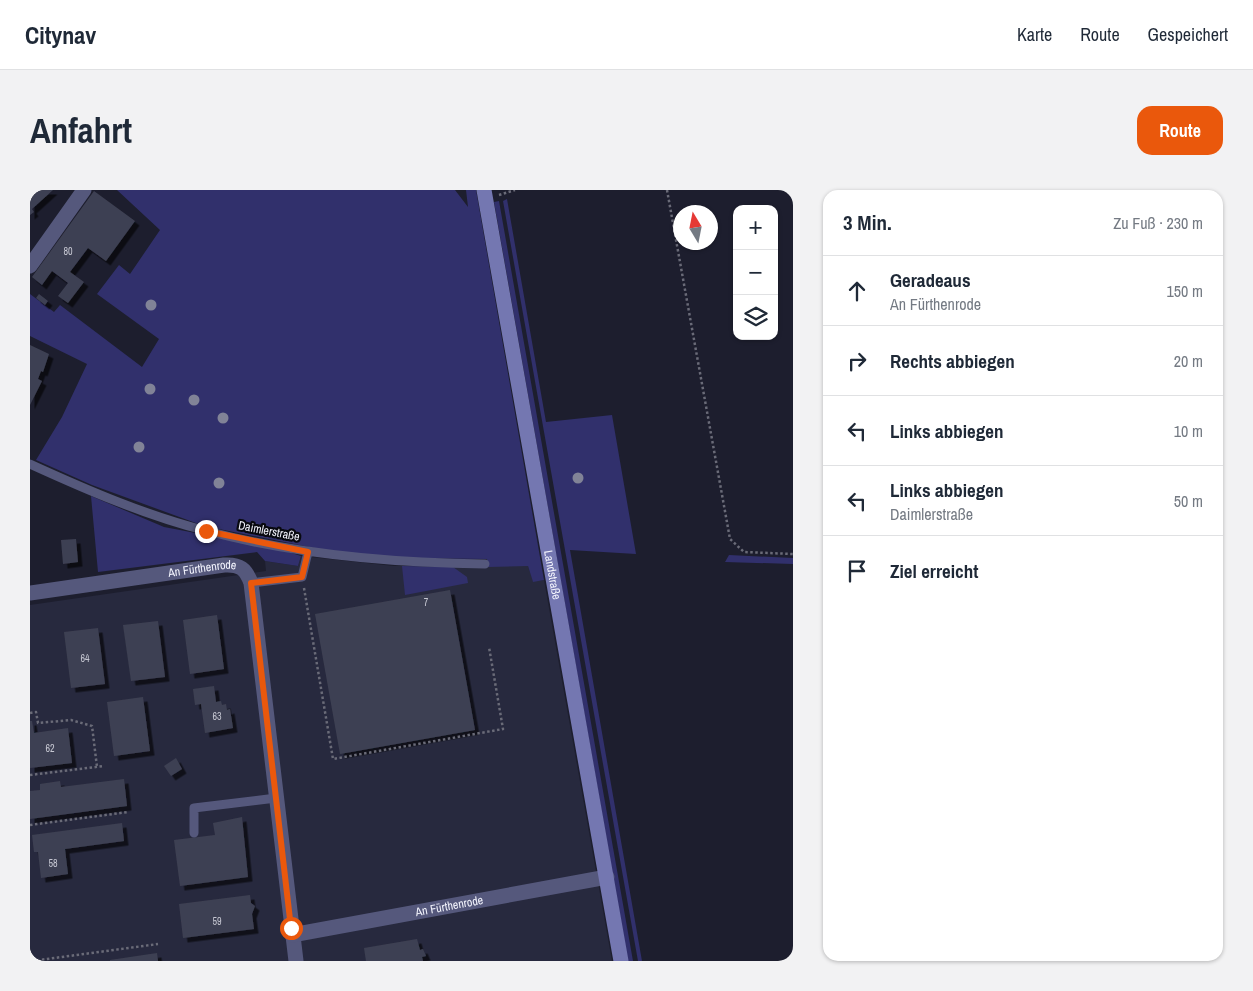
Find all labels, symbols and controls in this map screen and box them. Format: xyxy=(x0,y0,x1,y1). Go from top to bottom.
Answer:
text: Citynav xyxy=(25,19,96,51)
text: Karte xyxy=(1017,22,1052,47)
text: Route xyxy=(1080,22,1120,47)
text: Gespeichert xyxy=(1148,22,1228,47)
button: Route xyxy=(1137,106,1223,155)
text: Anfahrt xyxy=(30,107,132,154)
north arrow xyxy=(673,205,718,250)
map controls xyxy=(733,205,778,340)
button: + xyxy=(733,205,778,250)
text: 3 Min. xyxy=(843,208,892,237)
text: Zu Fuß · 230 m xyxy=(1113,212,1203,234)
house number: 80 xyxy=(63,245,73,258)
button: − xyxy=(733,250,778,295)
text: Geradeaus xyxy=(890,267,971,293)
icon: ahead xyxy=(843,277,871,305)
text: 150 m xyxy=(1167,280,1203,302)
text: An Fürthenrode xyxy=(890,293,981,315)
button: layers xyxy=(733,295,778,340)
icon: right xyxy=(843,347,871,375)
text: Rechts abbiegen xyxy=(890,348,1015,374)
text: 20 m xyxy=(1174,350,1203,372)
icon: left xyxy=(843,417,871,445)
text: Links abbiegen xyxy=(890,418,1003,444)
text: 10 m xyxy=(1174,420,1203,442)
text: Links abbiegen xyxy=(890,477,1003,503)
icon: left xyxy=(843,487,871,515)
text: 50 m xyxy=(1174,490,1203,512)
text: Daimlerstraße xyxy=(890,503,973,525)
street label: Daimlerstraße xyxy=(237,517,301,545)
route end xyxy=(195,520,218,543)
street label: Landstraße xyxy=(540,549,565,601)
street label: An Fürthenrode xyxy=(166,557,238,581)
icon: arrive xyxy=(843,557,871,585)
text: Ziel erreicht xyxy=(890,558,978,584)
house number: 7 xyxy=(424,596,429,609)
house number: 64 xyxy=(80,652,90,665)
house number: 63 xyxy=(212,710,222,723)
house number: 62 xyxy=(45,742,55,755)
house number: 58 xyxy=(48,857,58,870)
street label: An Fürthenrode xyxy=(413,892,485,920)
house number: 59 xyxy=(212,915,222,928)
route start xyxy=(280,917,303,940)

